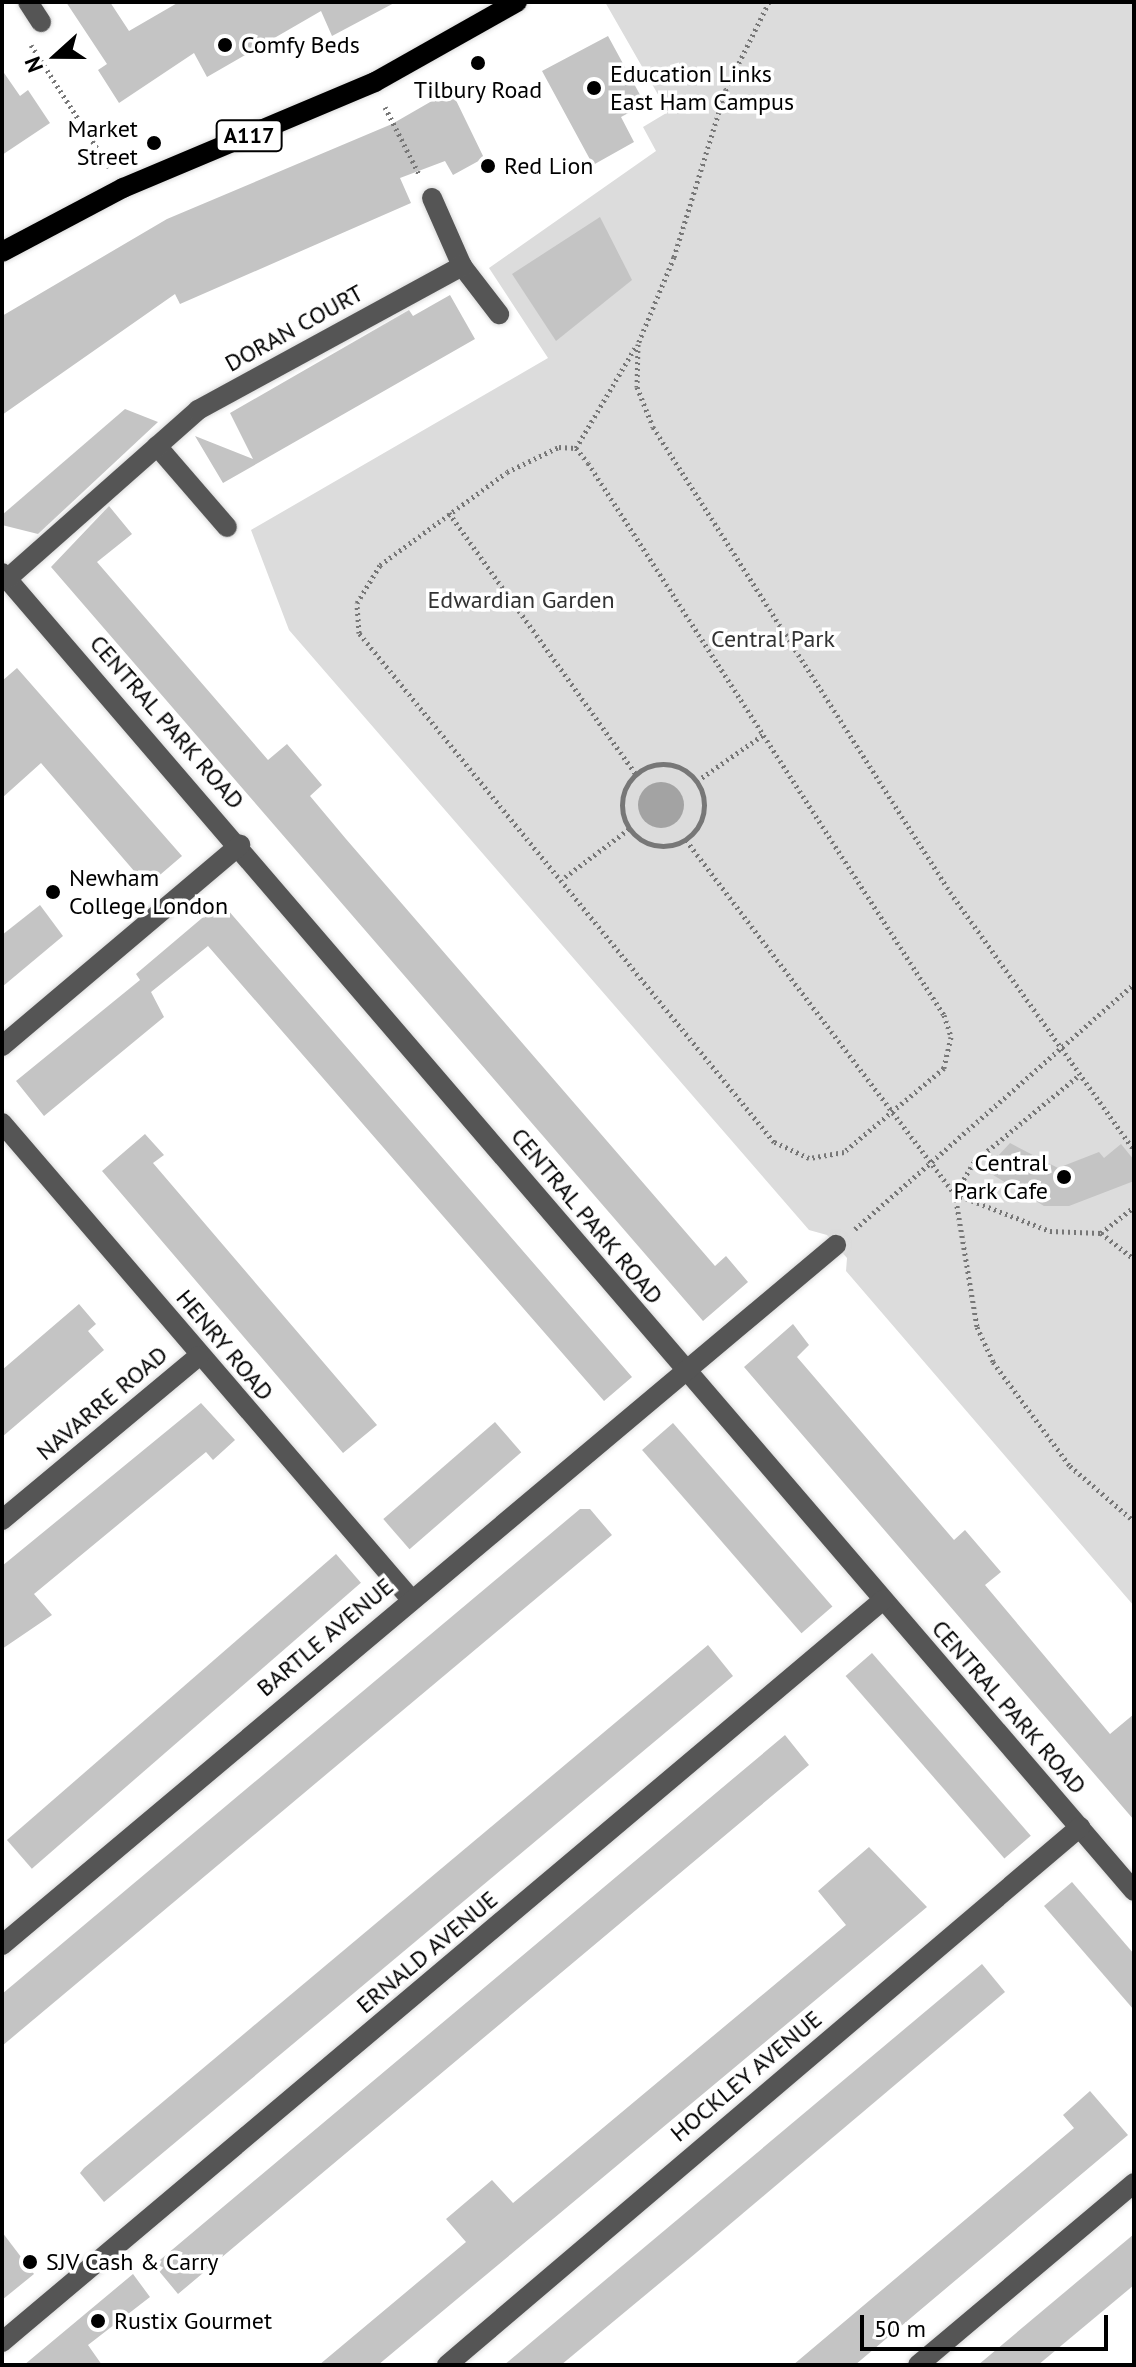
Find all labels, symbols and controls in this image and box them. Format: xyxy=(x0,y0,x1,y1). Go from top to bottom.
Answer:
north arrow xyxy=(16,16,96,96)
place label: Comfy Beds xyxy=(241,31,361,59)
marker: Comfy Beds xyxy=(216,36,234,54)
text: N xyxy=(18,53,49,76)
marker: Tilbury Road xyxy=(469,54,487,72)
place label: Education Links East Ham Campus xyxy=(610,60,794,116)
place label: Tilbury Road xyxy=(413,76,543,104)
marker: Education Links East Ham Campus xyxy=(585,79,603,97)
place label: Market Street xyxy=(67,115,138,171)
road number: A117 xyxy=(215,118,283,154)
marker: Market Street xyxy=(145,134,163,152)
place label: Red Lion xyxy=(504,152,593,180)
marker: Red Lion xyxy=(479,157,497,175)
street label: DORAN COURT xyxy=(220,278,368,378)
park label: Edwardian Garden xyxy=(427,586,615,614)
park label: Central Park xyxy=(711,625,835,653)
street label: CENTRAL PARK ROAD xyxy=(83,629,251,815)
place label: Newham College London xyxy=(69,864,228,920)
marker: Newham College London xyxy=(44,883,62,901)
street label: CENTRAL PARK ROAD xyxy=(504,1121,670,1311)
place label: Central Park Cafe xyxy=(953,1149,1048,1205)
marker: Central Park Cafe xyxy=(1055,1168,1073,1186)
street label: HENRY ROAD xyxy=(170,1283,280,1407)
street label: NAVARRE ROAD xyxy=(31,1340,173,1466)
street label: BARTLE AVENUE xyxy=(251,1571,399,1703)
street label: CENTRAL PARK ROAD xyxy=(925,1614,1093,1800)
street label: ERNALD AVENUE xyxy=(350,1884,504,2020)
street label: HOCKLEY AVENUE xyxy=(664,2004,828,2148)
place label: SJV Cash & Carry xyxy=(46,2248,219,2276)
marker: SJV Cash & Carry xyxy=(21,2253,39,2271)
scale bar xyxy=(864,2299,1112,2349)
place label: Rustix Gourmet xyxy=(114,2307,273,2335)
marker: Rustix Gourmet xyxy=(89,2312,107,2330)
text: 50 m xyxy=(874,2313,926,2344)

